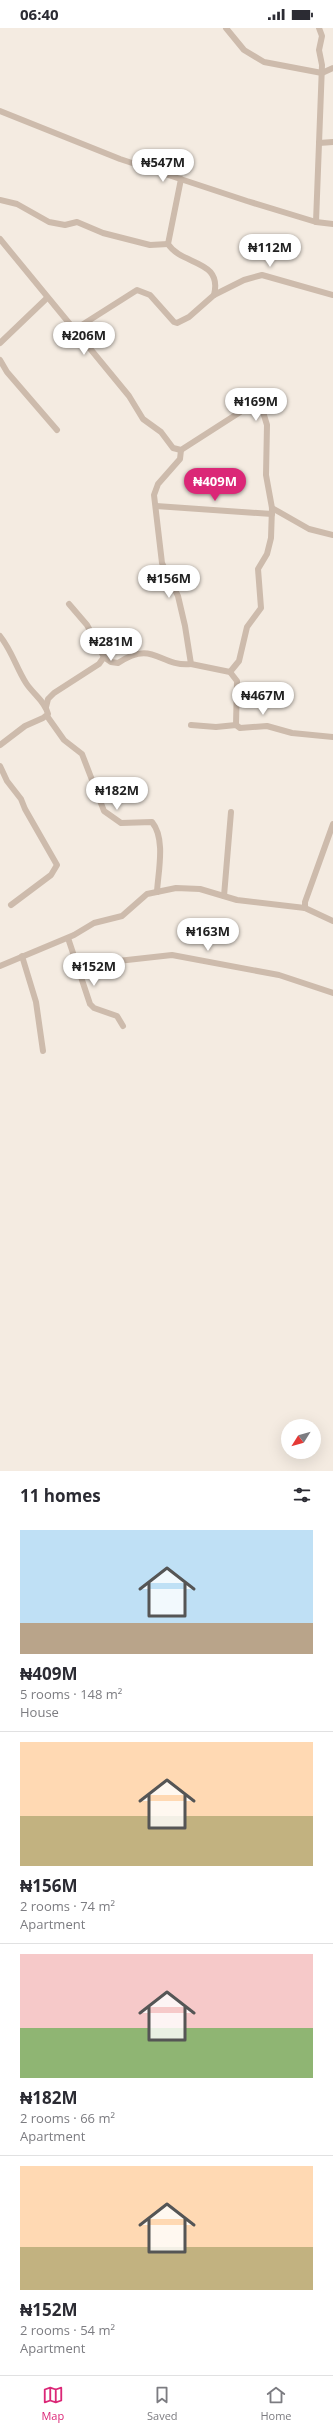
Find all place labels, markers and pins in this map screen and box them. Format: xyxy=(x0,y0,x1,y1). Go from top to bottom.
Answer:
pin: ₦547M xyxy=(135,149,191,183)
pin: ₦112M xyxy=(242,234,298,268)
pin: ₦206M xyxy=(56,322,112,356)
pin: ₦169M xyxy=(228,388,284,422)
pin: ₦409M xyxy=(187,468,243,502)
pin: ₦156M xyxy=(141,565,197,599)
pin: ₦281M xyxy=(83,628,139,662)
pin: ₦467M xyxy=(235,682,291,716)
pin: ₦182M xyxy=(89,777,145,811)
pin: ₦163M xyxy=(180,918,236,952)
pin: ₦152M xyxy=(66,953,122,987)

